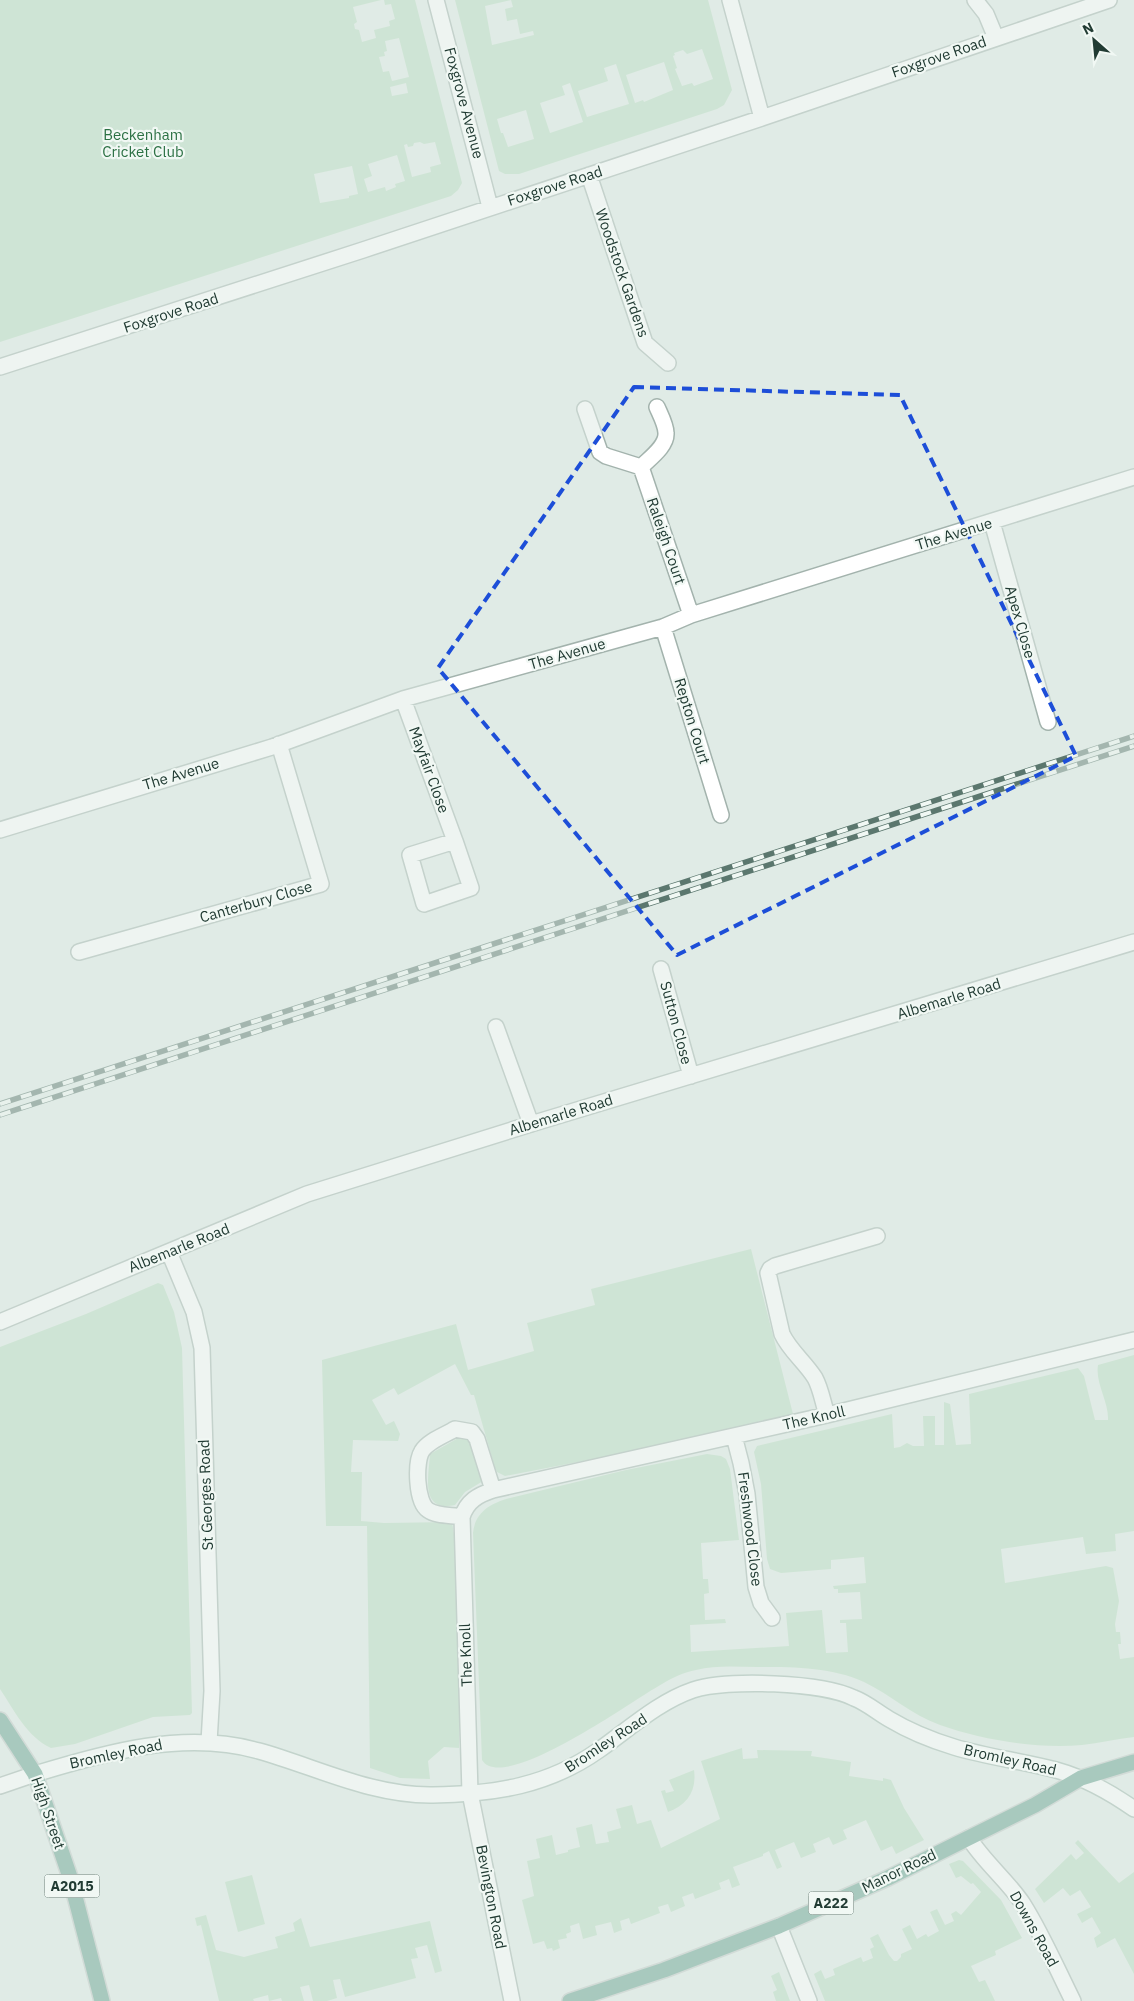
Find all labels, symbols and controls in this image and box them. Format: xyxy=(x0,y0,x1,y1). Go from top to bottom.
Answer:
north arrow xyxy=(1069,15,1119,65)
text: N xyxy=(1079,18,1097,39)
street label: Foxgrove Road xyxy=(889,31,989,82)
street label: Foxgrove Avenue xyxy=(440,45,488,161)
park label: Beckenham Cricket Club xyxy=(102,125,184,161)
street label: Foxgrove Road xyxy=(505,161,605,210)
street label: Woodstock Gardens xyxy=(592,206,653,340)
street label: Foxgrove Road xyxy=(121,288,221,337)
street label: Raleigh Court xyxy=(643,495,690,587)
street label: The Avenue xyxy=(913,513,994,554)
street label: Apex Close xyxy=(1001,583,1040,660)
street label: The Avenue xyxy=(526,634,607,674)
street label: Repton Court xyxy=(670,676,715,766)
street label: Mayfair Close xyxy=(405,724,454,816)
street label: The Avenue xyxy=(140,753,221,794)
street label: Canterbury Close xyxy=(197,876,314,927)
street label: Albemarle Road xyxy=(895,974,1003,1023)
street label: Sutton Close xyxy=(656,979,697,1067)
street label: Albemarle Road xyxy=(507,1090,615,1139)
street label: Albemarle Road xyxy=(125,1219,232,1276)
street label: The Knoll xyxy=(781,1401,847,1434)
street label: St Georges Road xyxy=(194,1439,217,1551)
street label: Freshwood Close xyxy=(734,1471,767,1587)
street label: The Knoll xyxy=(455,1623,476,1687)
street label: Bromley Road xyxy=(561,1709,651,1776)
street label: Bromley Road xyxy=(68,1734,164,1773)
street label: Bromley Road xyxy=(962,1740,1058,1779)
street label: High Street xyxy=(27,1774,70,1852)
street label: Bevington Road xyxy=(472,1843,511,1951)
street label: Manor Road xyxy=(858,1844,939,1897)
road number: A2015 xyxy=(44,1874,100,1898)
street label: Downs Road xyxy=(1006,1888,1063,1970)
road number: A222 xyxy=(808,1892,854,1915)

